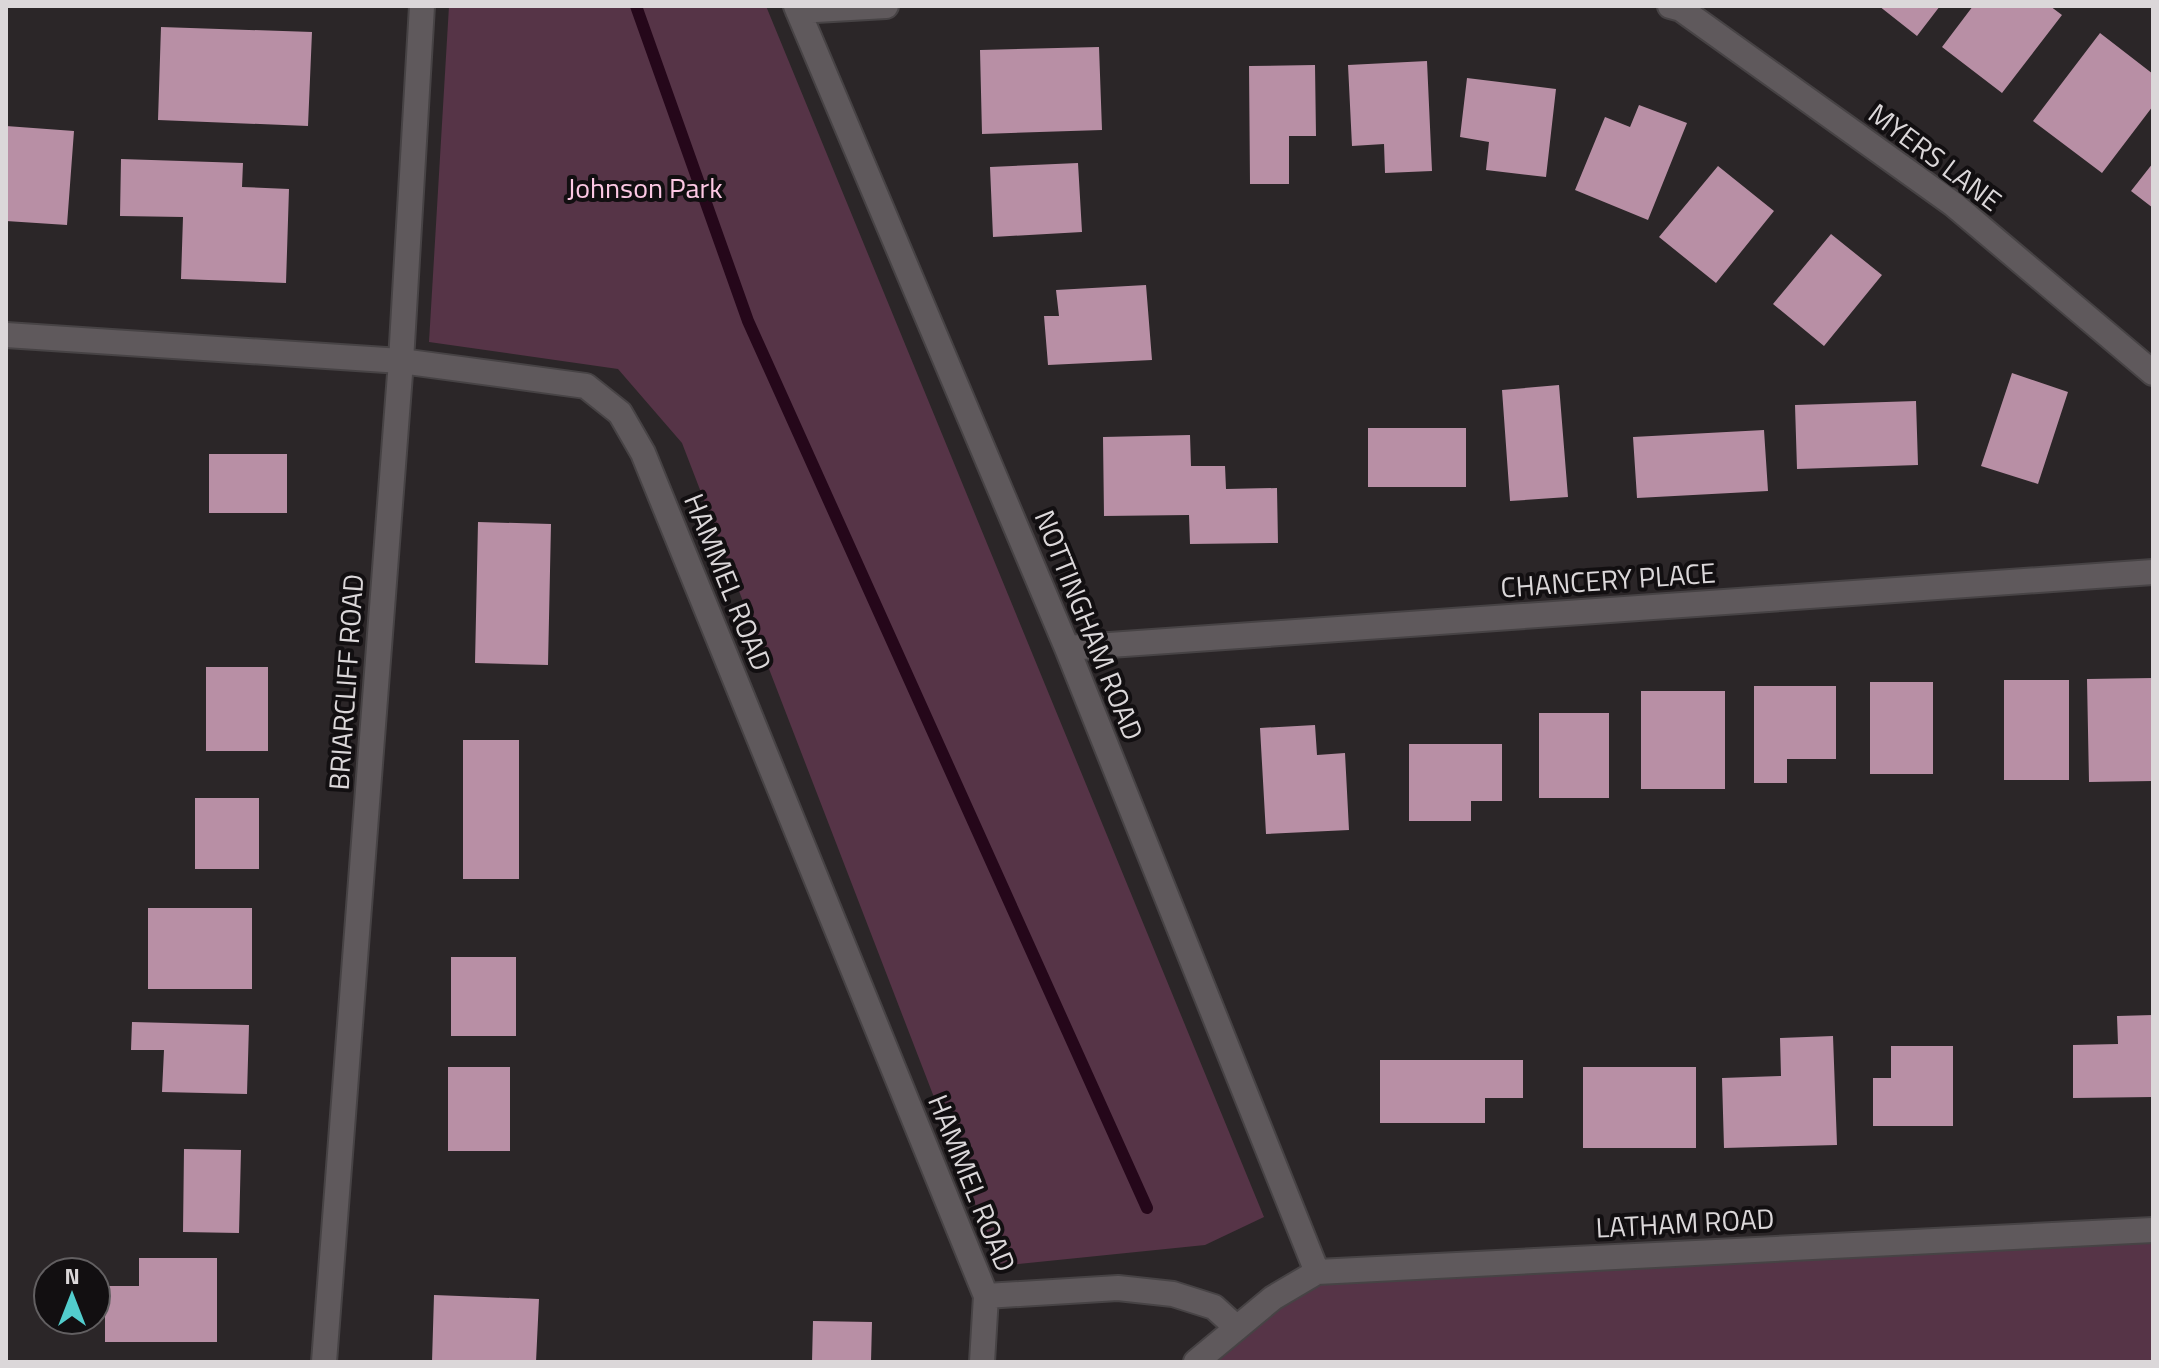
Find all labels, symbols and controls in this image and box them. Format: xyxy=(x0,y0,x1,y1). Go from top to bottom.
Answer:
street label: MYERS LANE xyxy=(1860,92,2011,221)
park label: Johnson Park xyxy=(567,166,723,209)
street label: HAMMEL ROAD xyxy=(673,487,784,677)
street label: NOTTINGHAM ROAD xyxy=(1024,503,1155,746)
street label: CHANCERY PLACE xyxy=(1499,551,1717,608)
street label: BRIARCLIFF ROAD xyxy=(316,572,375,792)
street label: HAMMEL ROAD xyxy=(917,1088,1028,1278)
street label: LATHAM ROAD xyxy=(1595,1196,1775,1249)
north arrow xyxy=(32,1256,112,1336)
text: N xyxy=(64,1259,80,1293)

